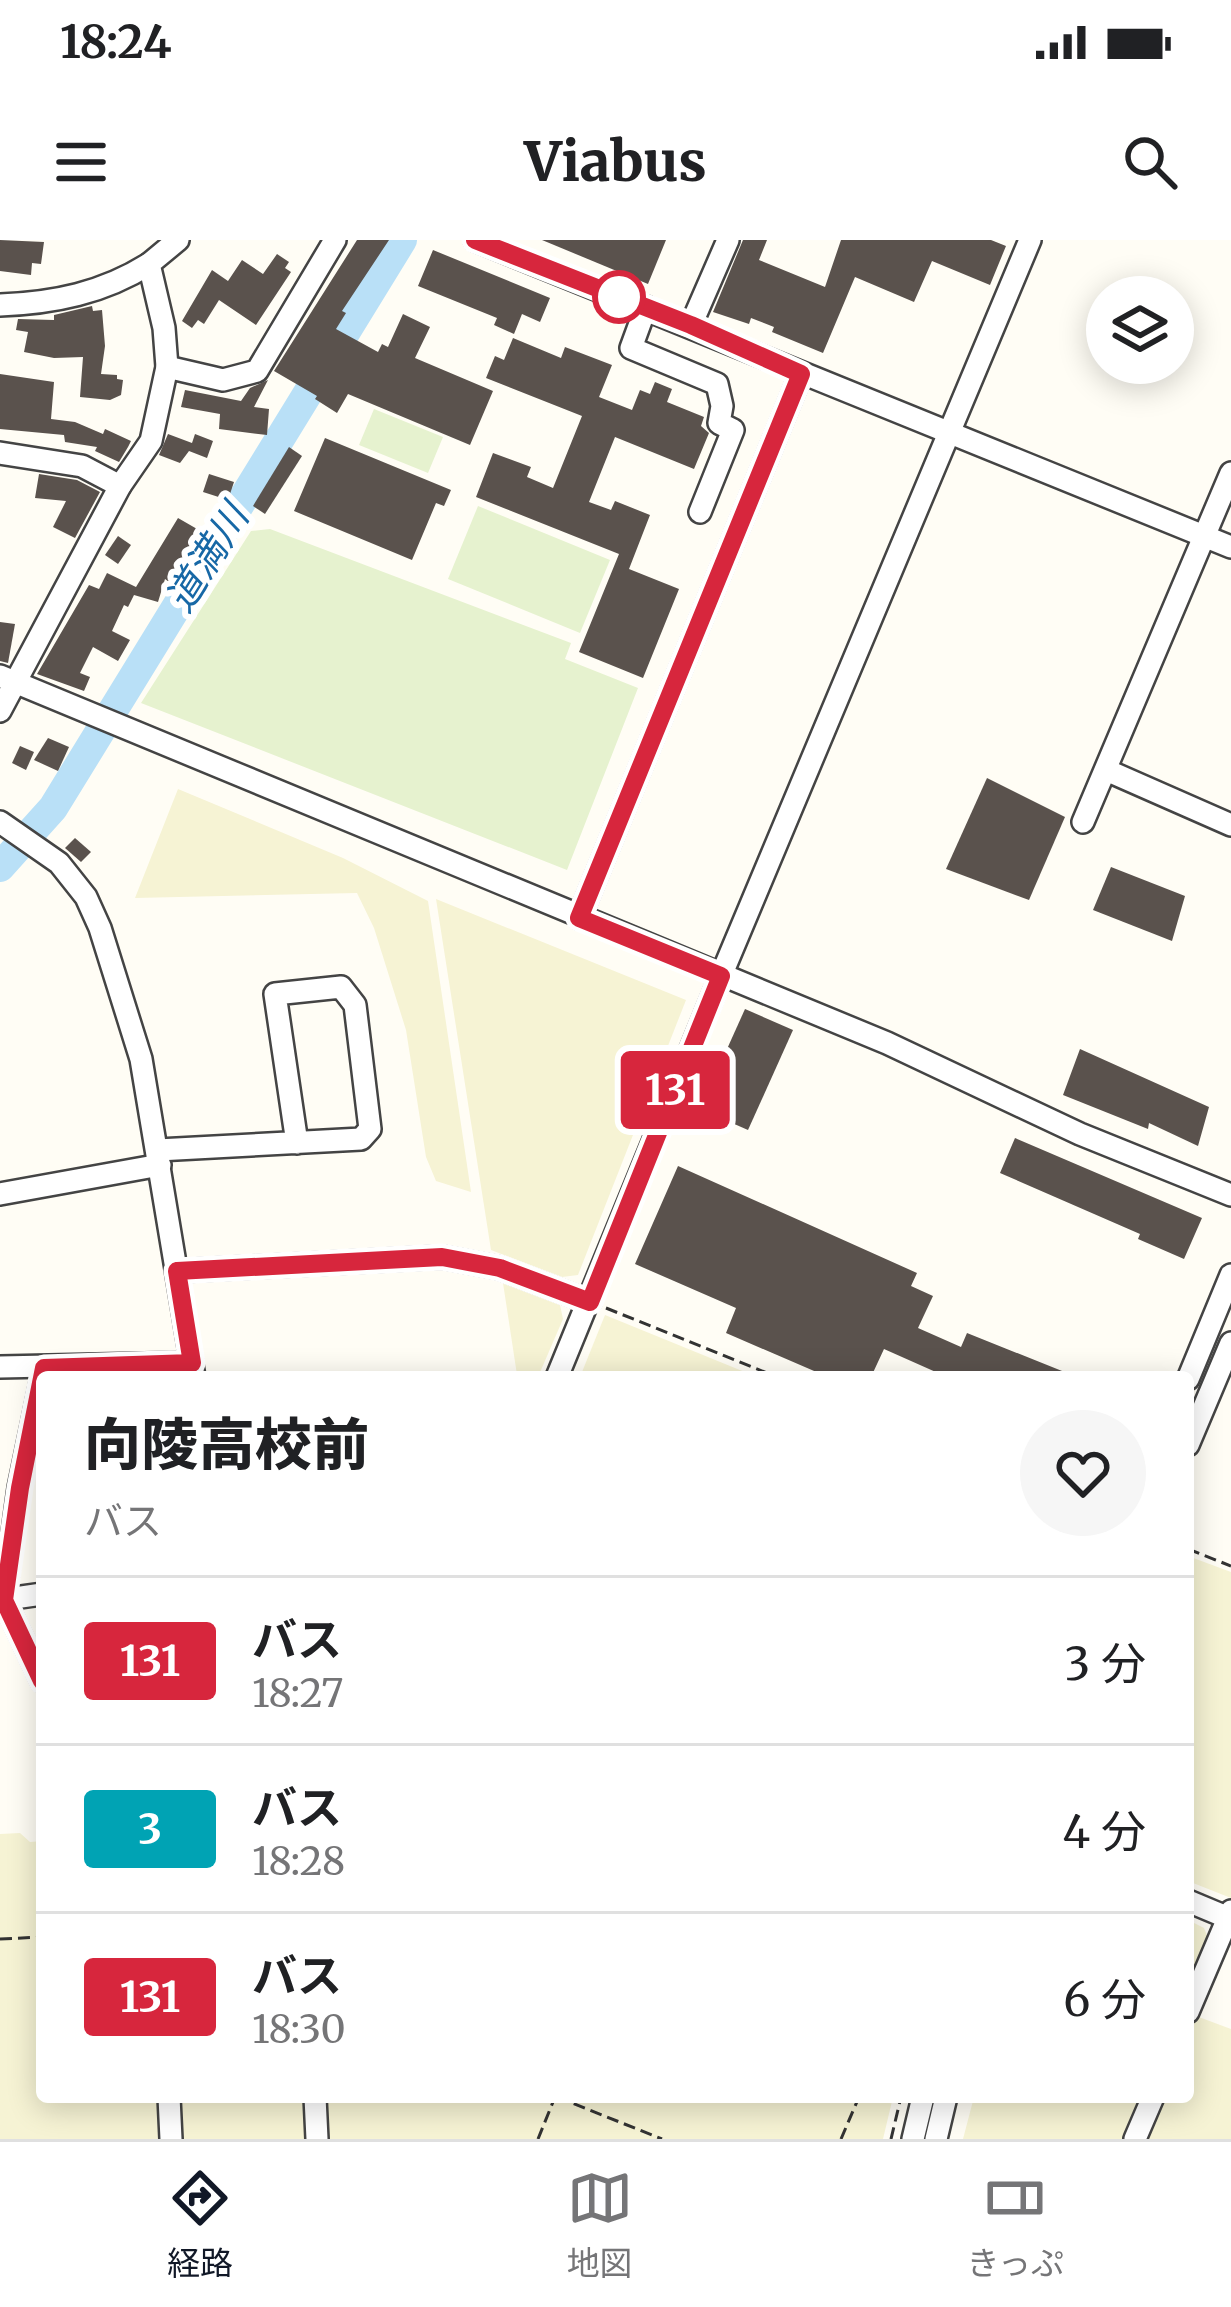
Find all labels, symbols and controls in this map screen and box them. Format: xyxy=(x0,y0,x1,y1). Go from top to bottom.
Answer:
text: 18:24 xyxy=(60,14,172,70)
text: Viabus xyxy=(524,128,707,196)
icon: menu xyxy=(48,129,114,195)
icon: search xyxy=(1117,129,1183,195)
unlabelled marker xyxy=(594,272,644,322)
map controls xyxy=(1086,276,1194,384)
button: layers xyxy=(1086,276,1194,384)
water label: 道満川 xyxy=(155,492,261,621)
line badge: 131 xyxy=(606,1051,744,1129)
text: 131 xyxy=(645,1064,705,1116)
text: 向陵高校前 xyxy=(84,1409,369,1481)
button: heart xyxy=(1020,1410,1146,1536)
text: バス xyxy=(84,1497,162,1546)
text: バス xyxy=(252,1612,342,1668)
text: 131 xyxy=(120,1635,180,1687)
text: 3 分 xyxy=(1065,1636,1146,1692)
text: 18:27 xyxy=(252,1669,343,1718)
text: バス xyxy=(252,1780,342,1836)
text: 3 xyxy=(138,1803,162,1855)
text: 4 分 xyxy=(1063,1804,1146,1860)
text: 18:28 xyxy=(252,1837,345,1886)
text: バス xyxy=(252,1948,342,2004)
text: 131 xyxy=(120,1971,180,2023)
text: 6 分 xyxy=(1063,1972,1146,2028)
text: 18:30 xyxy=(252,2005,346,2054)
tab: 経路 xyxy=(167,2165,233,2285)
tab: 地図 xyxy=(567,2165,633,2285)
tab: きっぷ xyxy=(966,2165,1064,2285)

